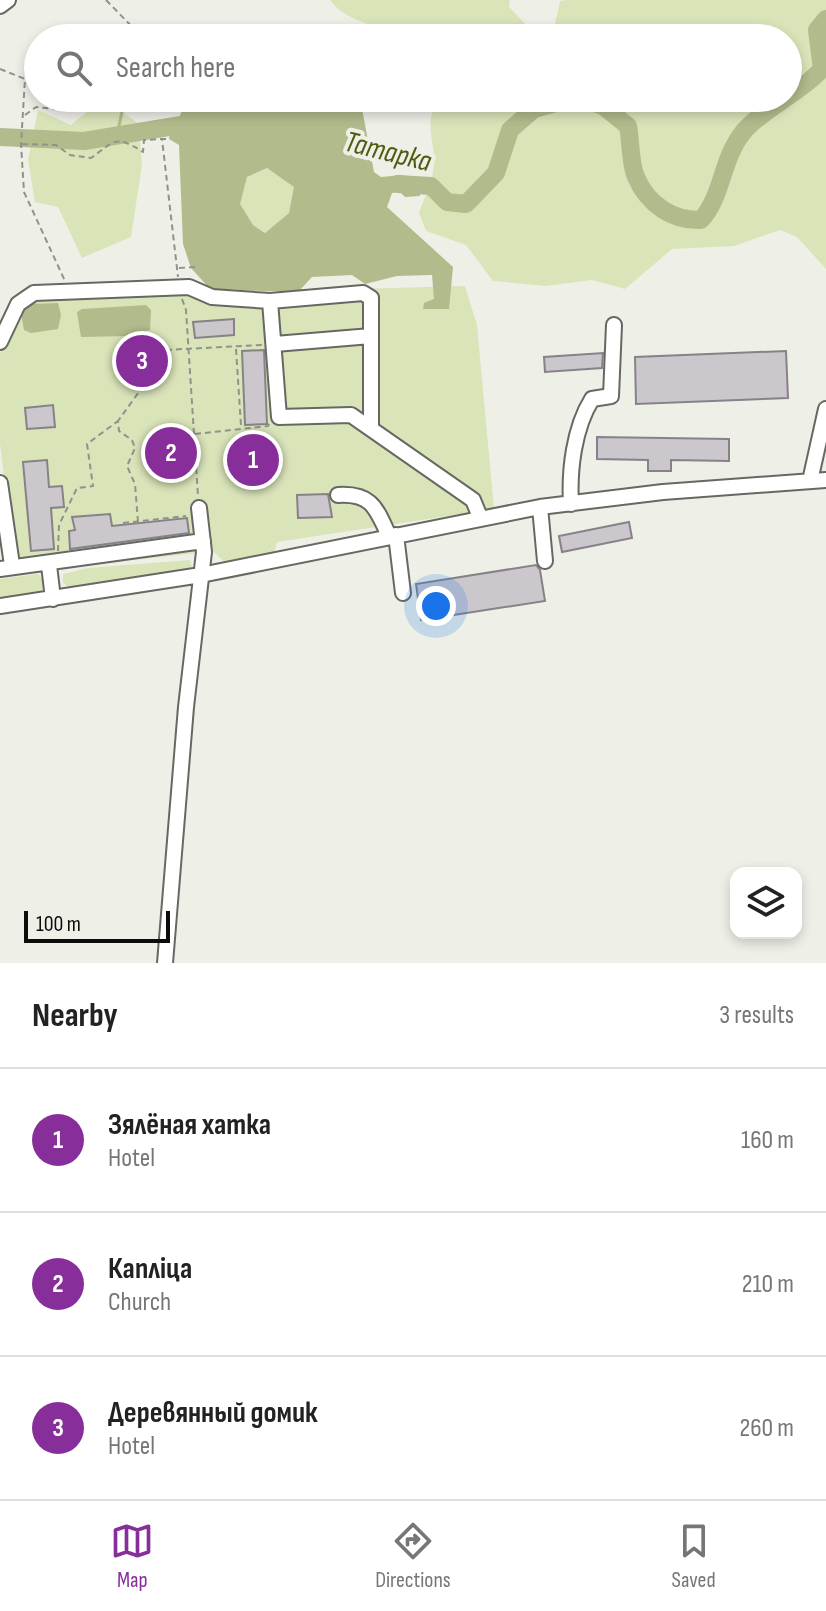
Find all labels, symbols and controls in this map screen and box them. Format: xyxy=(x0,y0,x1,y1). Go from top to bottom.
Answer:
search box xyxy=(24,24,802,112)
icon: search xyxy=(52,46,96,90)
text: Search here xyxy=(116,50,235,86)
water label: Татарка xyxy=(341,124,435,180)
pin: 3 xyxy=(116,331,168,391)
pin: 2 xyxy=(145,423,197,483)
pin: 1 xyxy=(227,430,279,490)
your location xyxy=(416,586,456,626)
map controls xyxy=(730,867,802,939)
button: layers xyxy=(730,867,802,939)
scale bar xyxy=(24,907,170,943)
text: 100 m xyxy=(36,911,81,938)
text: Nearby xyxy=(32,995,118,1036)
text: 3 results xyxy=(719,1000,794,1031)
text: Зялёная хатка xyxy=(108,1107,271,1143)
text: 1 xyxy=(53,1125,63,1156)
text: 160 m xyxy=(741,1125,794,1156)
text: Hotel xyxy=(108,1143,155,1174)
text: Капліца xyxy=(108,1251,192,1287)
text: 2 xyxy=(52,1269,64,1300)
text: 210 m xyxy=(742,1269,794,1300)
text: Church xyxy=(108,1287,171,1318)
text: Деревянный домик xyxy=(108,1395,318,1431)
text: 3 xyxy=(52,1413,64,1444)
text: 260 m xyxy=(739,1413,794,1444)
text: Hotel xyxy=(108,1431,155,1462)
tab: Map xyxy=(110,1519,154,1594)
tab: Directions xyxy=(375,1519,451,1594)
tab: Saved xyxy=(672,1519,716,1594)

